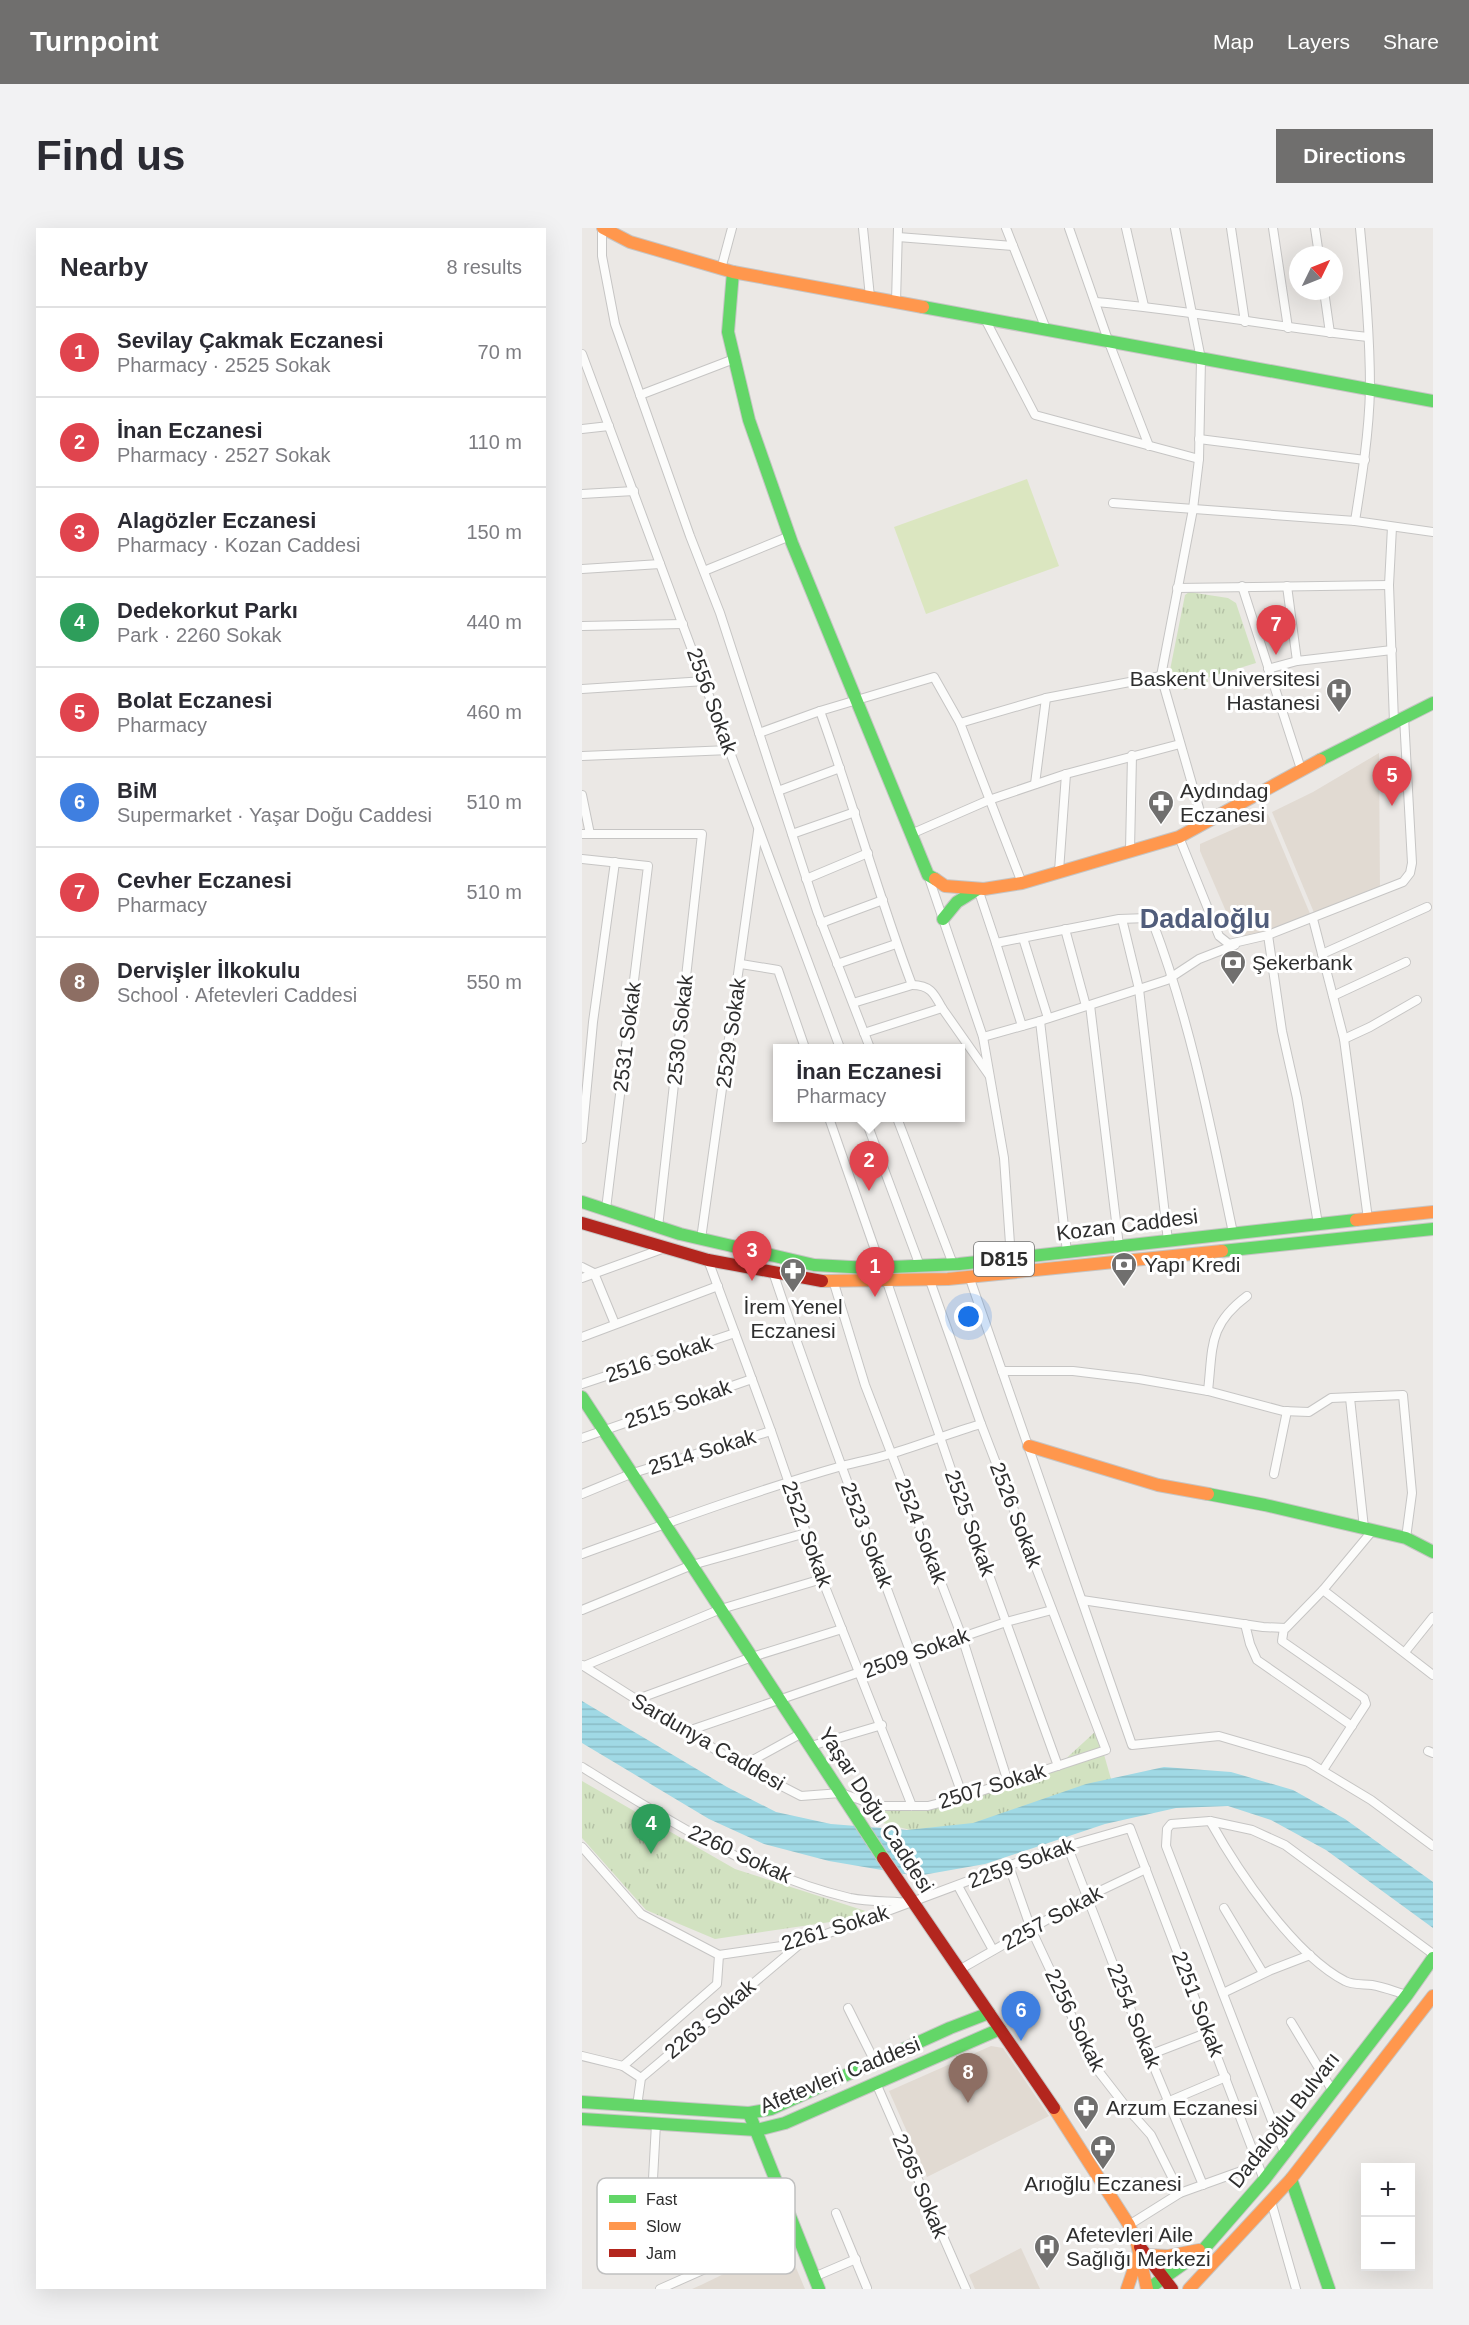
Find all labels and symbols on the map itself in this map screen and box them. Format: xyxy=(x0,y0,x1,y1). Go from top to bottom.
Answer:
north arrow xyxy=(1289,246,1343,300)
pin: 7 xyxy=(1256,606,1296,655)
street label: 2556 Sokak xyxy=(683,645,742,757)
place label: Baskent Universitesi Hastanesi xyxy=(1130,667,1320,714)
hospital icon: Baskent Universitesi Hastanesi xyxy=(1324,676,1354,714)
pin: 5 xyxy=(1372,756,1412,806)
place label: Aydındag Eczanesi xyxy=(1180,779,1268,826)
pharmacy icon: Aydındag Eczanesi xyxy=(1146,788,1176,826)
district label: Dadaloğlu xyxy=(1140,904,1270,934)
bank icon: Şekerbank xyxy=(1218,948,1248,986)
place label: Şekerbank xyxy=(1252,951,1353,974)
street label: 2530 Sokak xyxy=(662,973,697,1086)
street label: 2529 Sokak xyxy=(711,976,750,1089)
street label: 2531 Sokak xyxy=(608,980,645,1093)
pin: 2 xyxy=(850,1142,888,1191)
street label: Kozan Caddesi xyxy=(1055,1204,1199,1245)
pin: 3 xyxy=(732,1232,772,1281)
road number: D815 xyxy=(974,1242,1034,1276)
pin: 1 xyxy=(856,1248,894,1297)
bank icon: Yapı Kredi xyxy=(1109,1250,1139,1288)
place label: Yapı Kredi xyxy=(1144,1253,1241,1276)
pharmacy icon: İrem Yenel Eczanesi xyxy=(778,1256,808,1294)
place label: İrem Yenel Eczanesi xyxy=(743,1295,843,1342)
your location xyxy=(954,1302,983,1331)
street label: 2516 Sokak xyxy=(603,1330,716,1387)
street label: 2515 Sokak xyxy=(622,1374,734,1432)
street label: 2514 Sokak xyxy=(645,1424,759,1479)
street label: 2526 Sokak xyxy=(986,1459,1047,1571)
street label: 2525 Sokak xyxy=(941,1467,1000,1579)
street label: 2524 Sokak xyxy=(891,1475,952,1587)
street label: 2522 Sokak xyxy=(778,1478,837,1590)
street label: 2523 Sokak xyxy=(837,1479,898,1591)
street label: 2509 Sokak xyxy=(860,1623,972,1682)
street label: Sardunya Caddesi xyxy=(628,1688,789,1795)
street label: Yaşar Doğu Caddesi xyxy=(814,1723,938,1897)
street label: 2507 Sokak xyxy=(935,1758,1049,1813)
pin: 4 xyxy=(632,1804,670,1854)
street label: 2260 Sokak xyxy=(685,1820,796,1888)
street label: 2259 Sokak xyxy=(965,1833,1077,1892)
street label: 2257 Sokak xyxy=(998,1880,1106,1955)
street label: 2261 Sokak xyxy=(778,1900,892,1955)
street label: 2251 Sokak xyxy=(1168,1948,1229,2060)
street label: 2254 Sokak xyxy=(1103,1960,1166,2072)
street label: 2256 Sokak xyxy=(1041,1965,1110,2075)
street label: 2263 Sokak xyxy=(660,1974,760,2063)
pin: 6 xyxy=(1002,1992,1040,2041)
street label: Afetevleri Caddesi xyxy=(756,2032,923,2117)
street label: Dadaloğlu Bulvarı xyxy=(1224,2047,1344,2192)
pin: 8 xyxy=(948,2054,988,2103)
pharmacy icon: Arzum Eczanesi xyxy=(1071,2093,1101,2131)
place label: Arzum Eczanesi xyxy=(1106,2096,1258,2119)
street label: 2265 Sokak xyxy=(888,2130,953,2242)
pharmacy icon: Arıoğlu Eczanesi xyxy=(1088,2133,1118,2171)
place label: Arıoğlu Eczanesi xyxy=(1024,2172,1182,2195)
legend xyxy=(597,2178,795,2274)
text: Fast xyxy=(646,2191,678,2208)
text: Slow xyxy=(646,2218,681,2235)
place label: Afetevleri Aile Sağlığı Merkezi xyxy=(1066,2223,1211,2270)
hospital icon: Afetevleri Aile Sağlığı Merkezi xyxy=(1032,2232,1062,2270)
text: Jam xyxy=(646,2245,676,2262)

